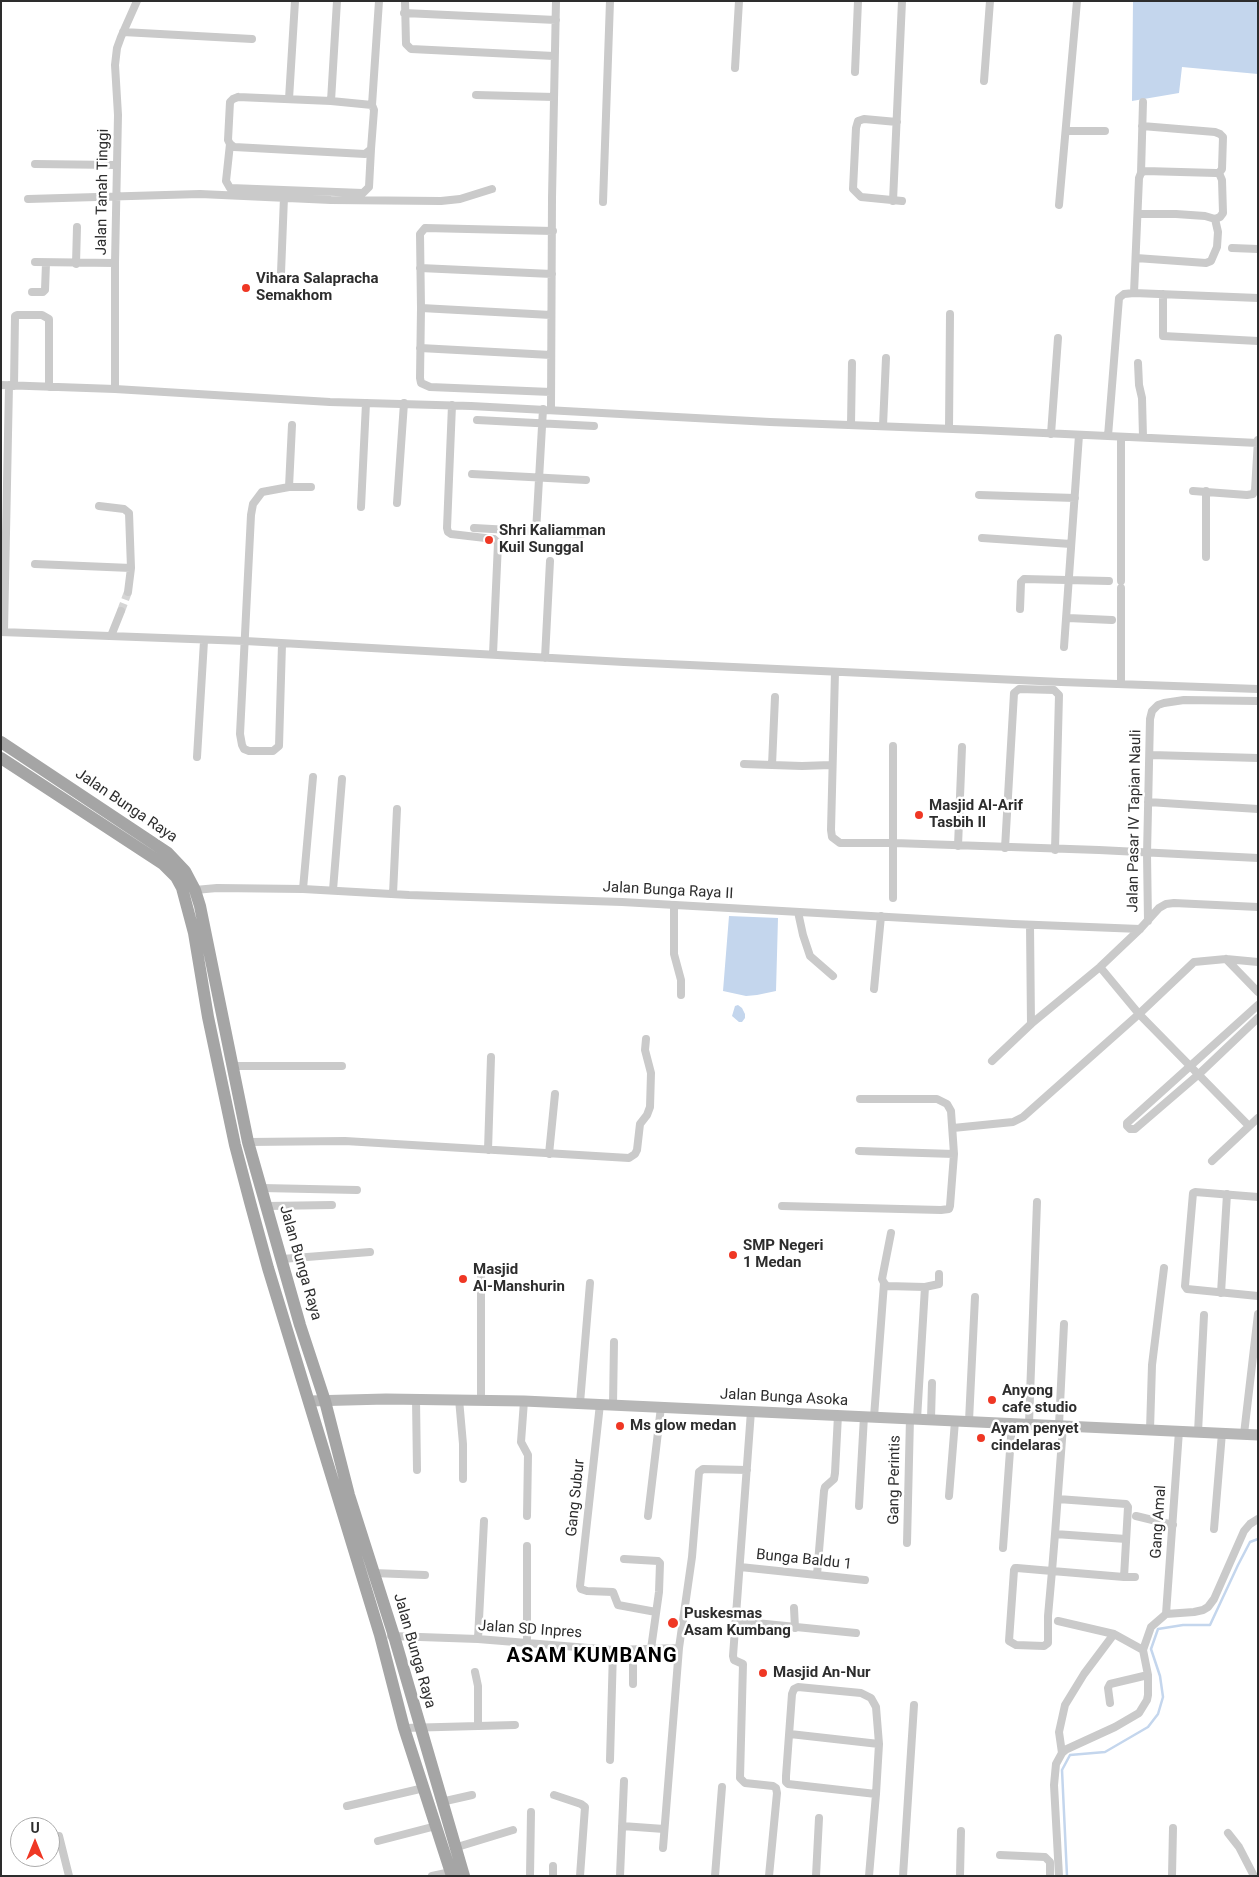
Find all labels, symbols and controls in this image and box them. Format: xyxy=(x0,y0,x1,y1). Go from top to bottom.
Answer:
street label: Jalan Tanah Tinggi xyxy=(93,129,113,255)
place label: Vihara Salapracha Semakhom xyxy=(256,270,378,305)
marker: Vihara Salapracha Semakhom xyxy=(240,282,252,294)
place label: Shri Kaliamman Kuil Sunggal xyxy=(499,522,606,557)
marker: Shri Kaliamman Kuil Sunggal xyxy=(483,534,495,546)
street label: Jalan Pasar IV Tapian Nauli xyxy=(1124,729,1146,913)
street label: Jalan Bunga Raya xyxy=(72,765,180,847)
place label: Masjid Al-Arif Tasbih II xyxy=(929,797,1023,832)
marker: Masjid Al-Arif Tasbih II xyxy=(913,809,925,821)
street label: Jalan Bunga Raya II xyxy=(602,879,734,903)
street label: Jalan Bunga Raya xyxy=(275,1203,325,1323)
place label: SMP Negeri 1 Medan xyxy=(743,1237,824,1272)
marker: SMP Negeri 1 Medan xyxy=(727,1249,739,1261)
place label: Masjid Al-Manshurin xyxy=(473,1261,565,1296)
marker: Masjid Al-Manshurin xyxy=(457,1273,469,1285)
place label: Anyong cafe studio xyxy=(1002,1382,1077,1417)
street label: Jalan Bunga Asoka xyxy=(719,1386,849,1410)
marker: Anyong cafe studio xyxy=(986,1394,998,1406)
place label: Ms glow medan xyxy=(630,1417,736,1435)
marker: Ms glow medan xyxy=(614,1420,626,1432)
place label: Ayam penyet cindelaras xyxy=(991,1420,1078,1455)
marker: Ayam penyet cindelaras xyxy=(975,1432,987,1444)
street label: Gang Perintis xyxy=(885,1435,905,1525)
street label: Gang Subur xyxy=(563,1458,589,1538)
street label: Gang Amal xyxy=(1147,1485,1171,1559)
street label: Bunga Baldu 1 xyxy=(755,1546,853,1574)
street label: Jalan Bunga Raya xyxy=(389,1591,439,1711)
place label: Puskesmas Asam Kumbang xyxy=(684,1605,791,1640)
marker: Puskesmas Asam Kumbang xyxy=(666,1616,680,1630)
street label: Jalan SD Inpres xyxy=(477,1617,583,1643)
district label: ASAM KUMBANG xyxy=(505,1645,679,1669)
place label: Masjid An-Nur xyxy=(773,1664,871,1682)
marker: Masjid An-Nur xyxy=(757,1667,769,1679)
north arrow xyxy=(10,1817,60,1867)
text: U xyxy=(30,1820,40,1836)

